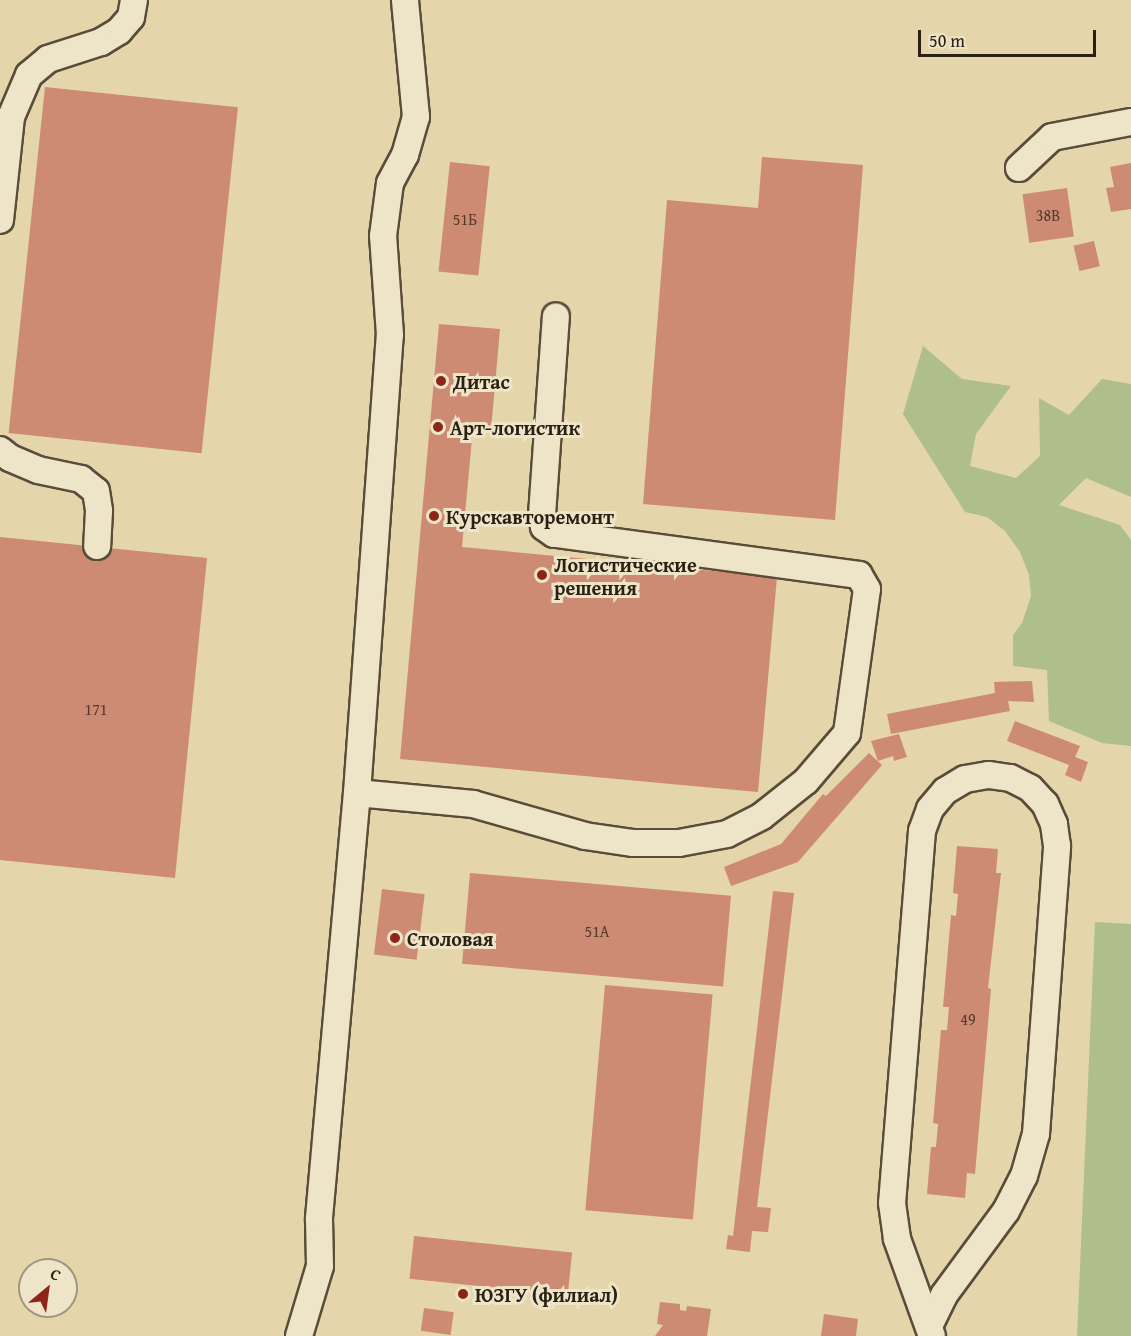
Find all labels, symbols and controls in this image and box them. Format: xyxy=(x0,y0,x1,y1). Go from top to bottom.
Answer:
scale bar xyxy=(921,18,1100,56)
text: 50 m xyxy=(929,27,965,54)
house number: 38В xyxy=(1036,205,1060,225)
house number: 51Б xyxy=(453,209,477,229)
place label: Дитас xyxy=(453,369,510,393)
marker: Дитас xyxy=(434,374,448,388)
place label: Арт-логистик xyxy=(450,415,580,439)
marker: Арт-логистик xyxy=(431,420,445,434)
place label: Курскавторемонт xyxy=(446,504,614,528)
marker: Курскавторемонт xyxy=(427,509,441,523)
place label: Логистические решения xyxy=(554,552,697,599)
marker: Логистические решения xyxy=(535,568,549,582)
house number: 171 xyxy=(84,699,108,719)
house number: 51А xyxy=(584,921,610,941)
place label: Столовая xyxy=(407,926,493,950)
marker: Столовая xyxy=(388,931,402,945)
house number: 49 xyxy=(960,1009,976,1029)
north arrow xyxy=(18,1258,78,1318)
text: С xyxy=(46,1261,66,1287)
place label: ЮЗГУ (филиал) xyxy=(475,1282,618,1306)
marker: ЮЗГУ (филиал) xyxy=(456,1287,470,1301)

